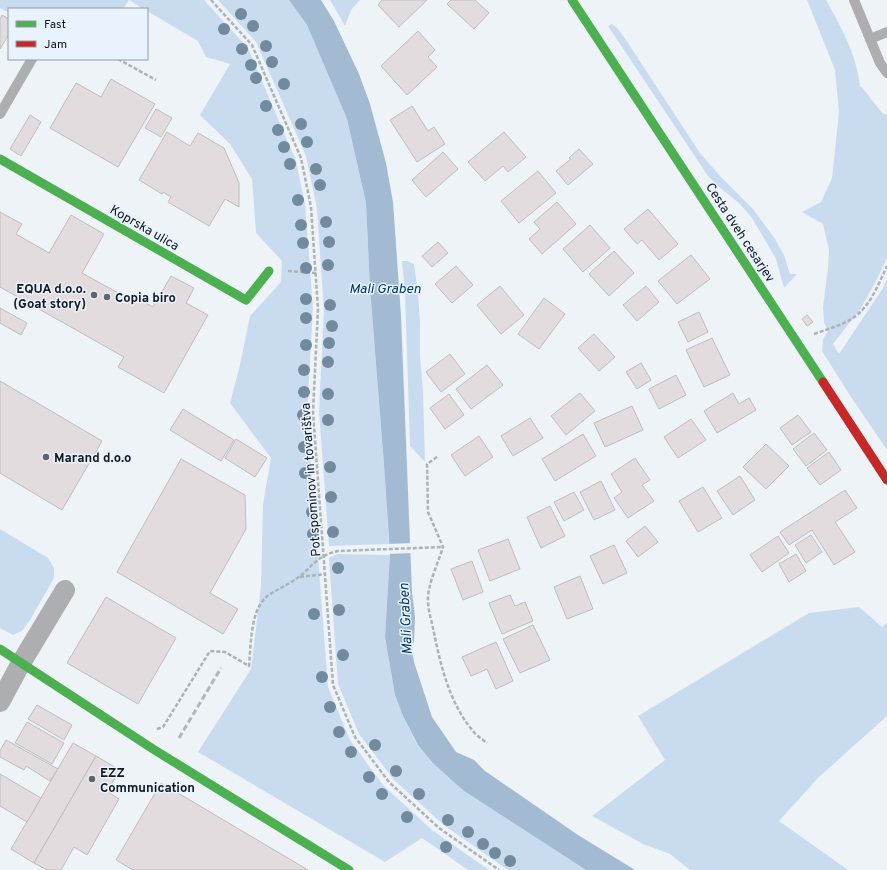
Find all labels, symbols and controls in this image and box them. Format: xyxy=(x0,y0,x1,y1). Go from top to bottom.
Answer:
legend xyxy=(8,8,148,60)
text: Fast xyxy=(44,17,66,33)
text: Jam xyxy=(44,37,67,53)
street label: Cesta dveh cesarjev xyxy=(701,180,778,286)
street label: Koprska ulica xyxy=(106,202,182,255)
water label: Mali Graben xyxy=(349,281,421,298)
place label: EQUA d.o.o. (Goat story) xyxy=(13,282,86,313)
marker: EQUA d.o.o. (Goat story) xyxy=(89,290,99,300)
place label: Copia biro xyxy=(115,291,176,307)
marker: Copia biro xyxy=(102,292,112,302)
street label: Pot spominov in tovarištva xyxy=(299,402,325,557)
place label: Marand d.o.o xyxy=(54,451,131,467)
marker: Marand d.o.o xyxy=(41,452,51,462)
water label: Mali Graben xyxy=(396,582,417,655)
place label: EZZ Communication xyxy=(100,766,195,797)
marker: EZZ Communication xyxy=(87,774,97,784)

